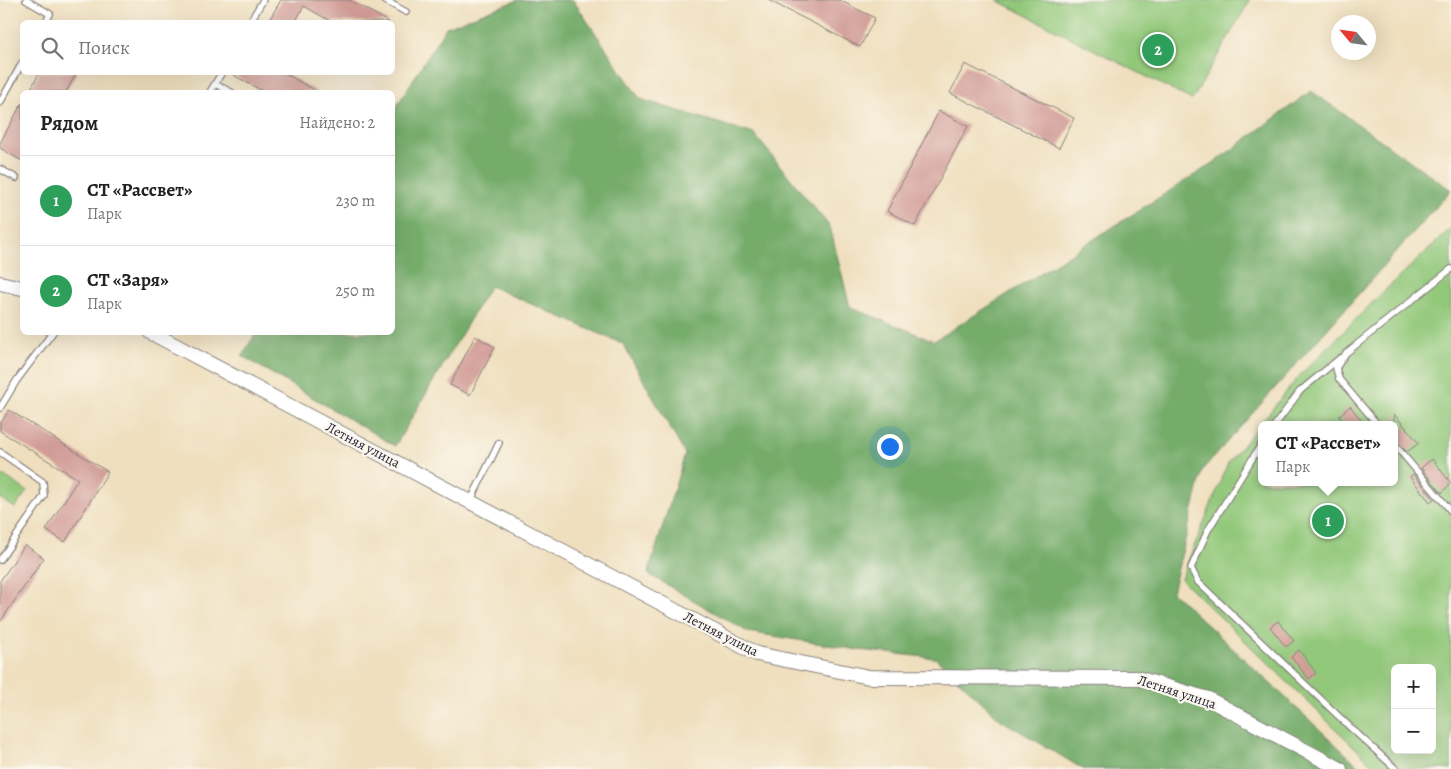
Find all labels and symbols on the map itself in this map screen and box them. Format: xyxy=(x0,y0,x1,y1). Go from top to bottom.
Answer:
north arrow xyxy=(1331,15,1376,60)
pin: 2 xyxy=(1142,31,1174,69)
street label: Летняя улица xyxy=(323,417,404,473)
your location xyxy=(877,434,903,460)
pin: 1 xyxy=(1312,502,1344,540)
street label: Летняя улица xyxy=(680,607,762,661)
street label: Летняя улица xyxy=(1135,670,1219,714)

